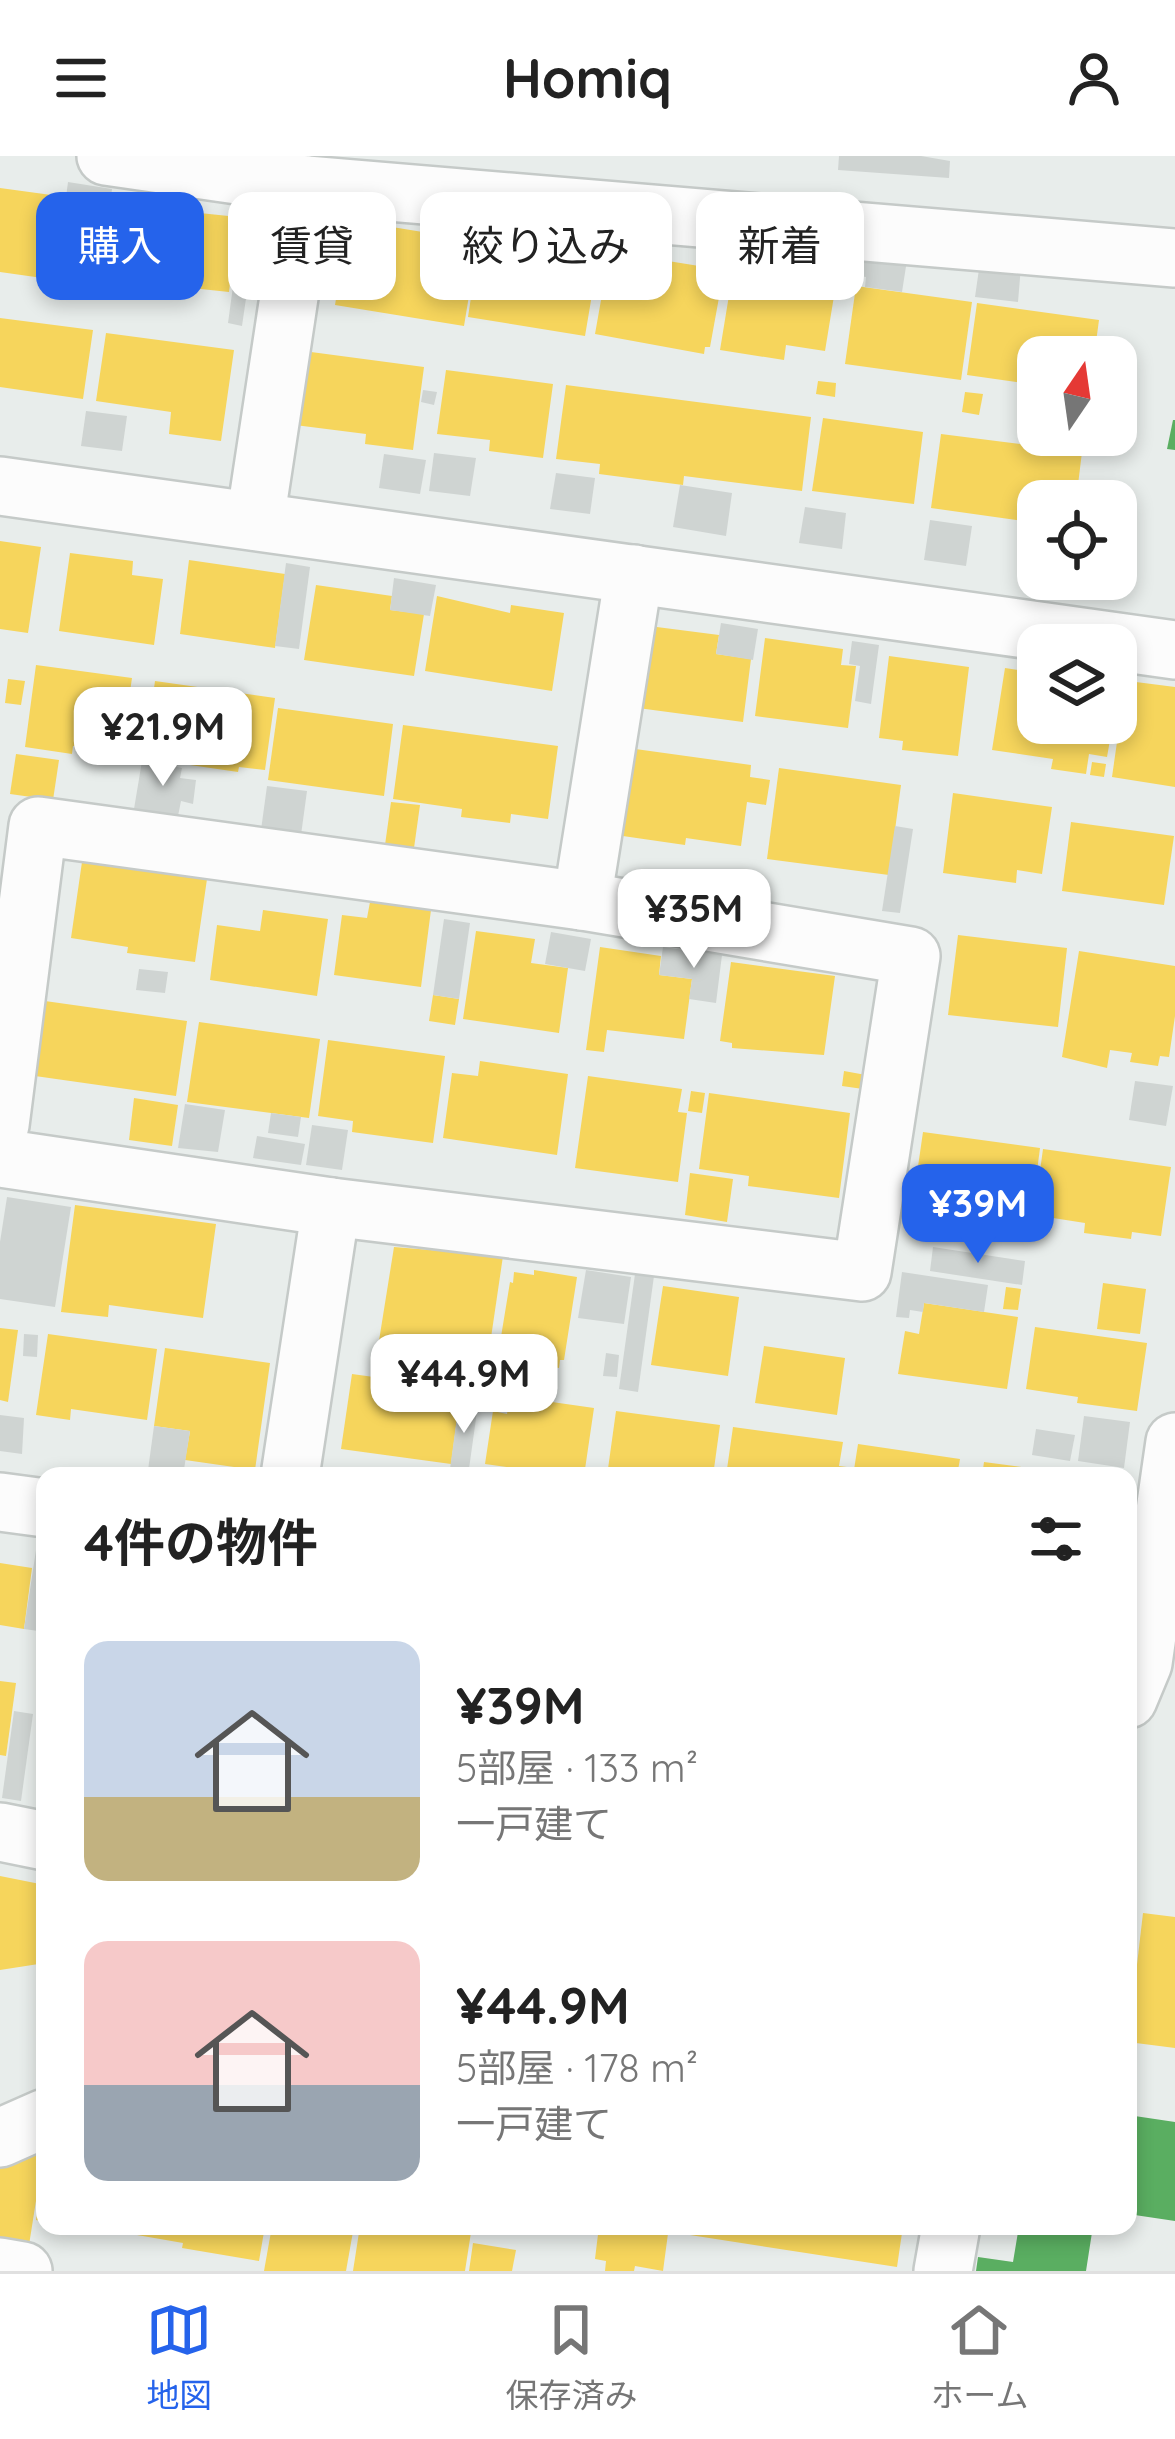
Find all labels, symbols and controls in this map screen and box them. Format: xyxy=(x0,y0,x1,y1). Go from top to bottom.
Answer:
text: Homiq xyxy=(503,44,672,112)
icon: menu xyxy=(48,45,114,111)
icon: person xyxy=(1061,45,1127,111)
chip: 購入 xyxy=(36,192,204,300)
chip: 賃貸 xyxy=(228,192,396,300)
chip: 絞り込み xyxy=(420,192,672,300)
chip: 新着 xyxy=(696,192,864,300)
north arrow xyxy=(1017,336,1137,456)
map controls xyxy=(1017,336,1137,744)
button: locate xyxy=(1017,480,1137,600)
button: layers xyxy=(1017,624,1137,744)
pin: ¥21.9M xyxy=(65,687,261,789)
text: ¥21.9M xyxy=(101,701,225,750)
pin: ¥35M xyxy=(623,869,765,971)
text: ¥35M xyxy=(645,883,743,932)
pin: ¥39M xyxy=(907,1164,1049,1266)
text: ¥39M xyxy=(929,1178,1027,1227)
pin: ¥44.9M xyxy=(366,1334,562,1436)
text: ¥44.9M xyxy=(398,1348,530,1397)
icon: filters xyxy=(1023,1506,1089,1572)
text: 4件の物件 xyxy=(84,1510,318,1574)
text: ¥39M xyxy=(456,1673,585,1737)
icon: home xyxy=(180,1689,324,1833)
text: 5部屋 · 133 m² xyxy=(456,1743,698,1792)
text: 一戸建て xyxy=(456,1799,612,1848)
text: ¥44.9M xyxy=(456,1973,630,2037)
icon: home xyxy=(180,1989,324,2133)
text: 5部屋 · 178 m² xyxy=(456,2043,698,2092)
text: 一戸建て xyxy=(456,2099,612,2148)
tab: 地図 xyxy=(146,2297,212,2417)
tab: 保存済み xyxy=(505,2297,637,2417)
tab: ホーム xyxy=(930,2297,1028,2417)

